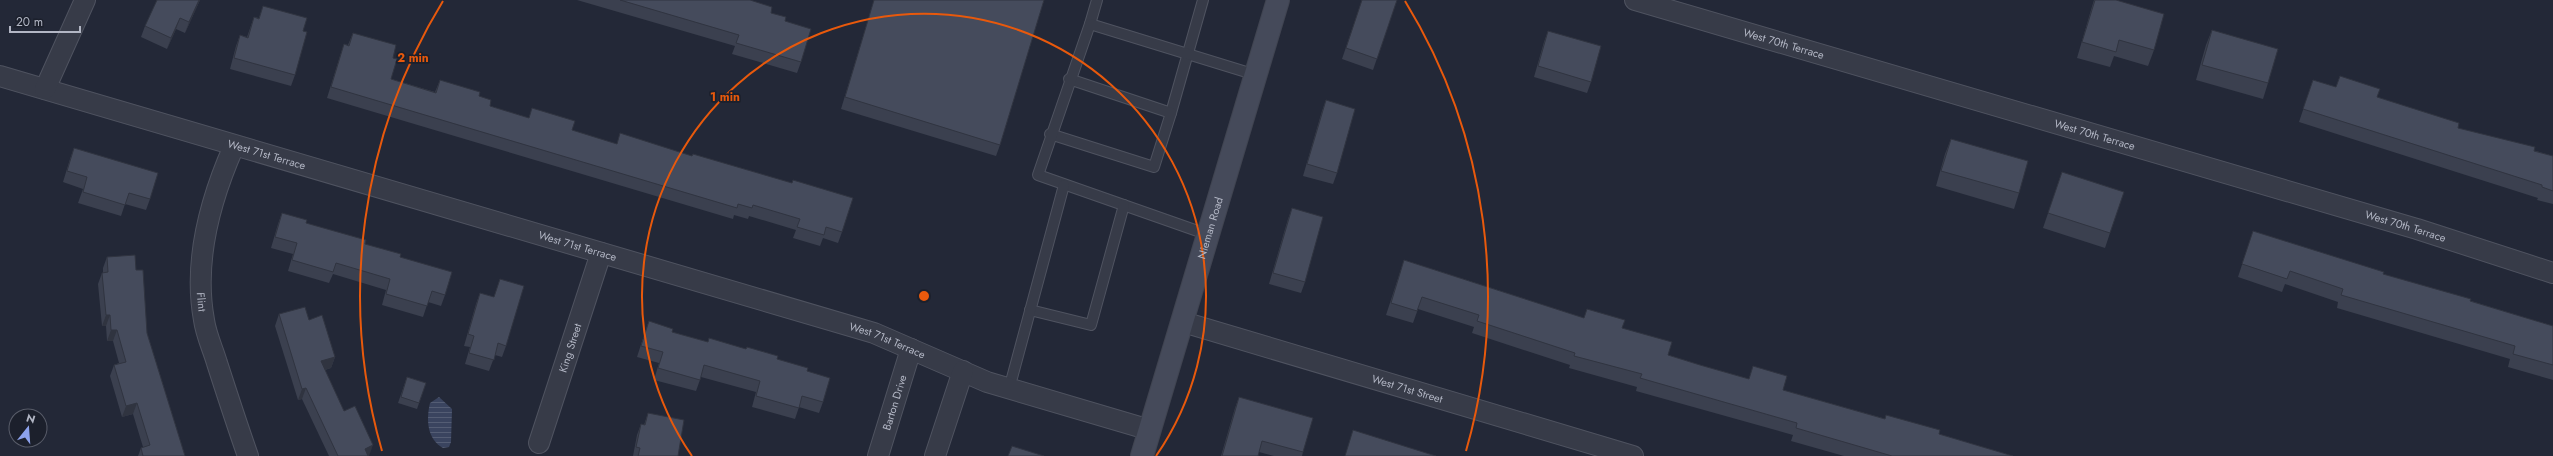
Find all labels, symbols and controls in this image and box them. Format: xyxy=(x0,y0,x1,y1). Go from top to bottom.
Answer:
scale bar xyxy=(10,8,80,34)
text: 20 m xyxy=(16,13,43,31)
street label: West 70th Terrace xyxy=(1741,24,1826,63)
text: 2 min xyxy=(397,49,429,67)
text: 1 min xyxy=(710,88,740,106)
street label: West 70th Terrace xyxy=(2052,115,2137,154)
street label: West 71st Terrace xyxy=(226,135,308,174)
street label: Nieman Road xyxy=(1193,195,1227,261)
street label: West 70th Terrace xyxy=(2363,206,2448,246)
street label: West 71st Terrace xyxy=(537,227,619,265)
centre of rings xyxy=(917,289,931,303)
street label: Flint xyxy=(193,292,211,313)
street label: West 71st Terrace xyxy=(847,318,928,362)
street label: King Street xyxy=(555,321,586,375)
street label: West 71st Street xyxy=(1370,371,1445,407)
street label: Barton Drive xyxy=(878,372,911,432)
north arrow xyxy=(8,408,48,448)
text: N xyxy=(24,410,37,427)

